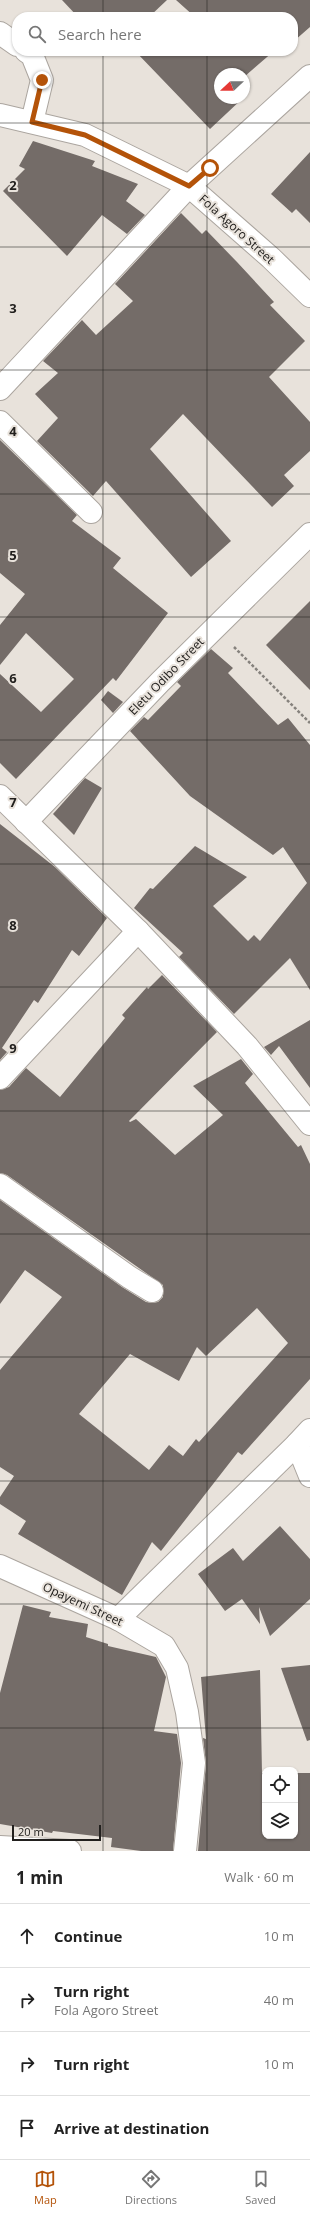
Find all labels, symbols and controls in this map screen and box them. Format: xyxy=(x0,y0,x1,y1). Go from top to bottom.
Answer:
search box xyxy=(12,12,298,56)
icon: search xyxy=(26,23,48,45)
text: Search here xyxy=(58,24,142,44)
north arrow xyxy=(214,68,250,104)
route end xyxy=(33,71,51,89)
route start xyxy=(201,159,219,177)
text: 2 xyxy=(9,176,17,194)
street label: Fola Agoro Street xyxy=(196,190,278,268)
text: 3 xyxy=(9,299,17,317)
text: 4 xyxy=(9,422,17,440)
text: 5 xyxy=(9,546,17,564)
street label: Eletu Odibo Street xyxy=(124,633,208,719)
text: 6 xyxy=(9,669,17,687)
text: 7 xyxy=(9,793,17,811)
text: 8 xyxy=(9,916,17,934)
text: 9 xyxy=(9,1039,17,1057)
street label: Opayemi Street xyxy=(40,1578,126,1630)
map controls xyxy=(262,1767,298,1839)
button: locate xyxy=(262,1767,298,1803)
button: layers xyxy=(262,1803,298,1839)
scale bar xyxy=(12,1823,101,1842)
text: 20 m xyxy=(18,1824,44,1839)
text: 1 min xyxy=(16,1866,63,1889)
text: Walk · 60 m xyxy=(224,1868,294,1886)
icon: ahead xyxy=(16,1925,38,1947)
text: Continue xyxy=(54,1926,122,1946)
text: 10 m xyxy=(264,1927,294,1945)
text: Turn right xyxy=(54,1981,129,2001)
icon: right xyxy=(16,1989,38,2011)
text: 40 m xyxy=(264,1991,294,2009)
text: Fola Agoro Street xyxy=(54,2001,158,2019)
icon: right xyxy=(16,2053,38,2075)
text: Turn right xyxy=(54,2054,129,2074)
text: 10 m xyxy=(264,2055,294,2073)
icon: arrive xyxy=(16,2117,38,2139)
text: Arrive at destination xyxy=(54,2118,209,2138)
tab: Map xyxy=(34,2168,57,2207)
tab: Directions xyxy=(125,2168,177,2207)
tab: Saved xyxy=(245,2168,276,2207)

